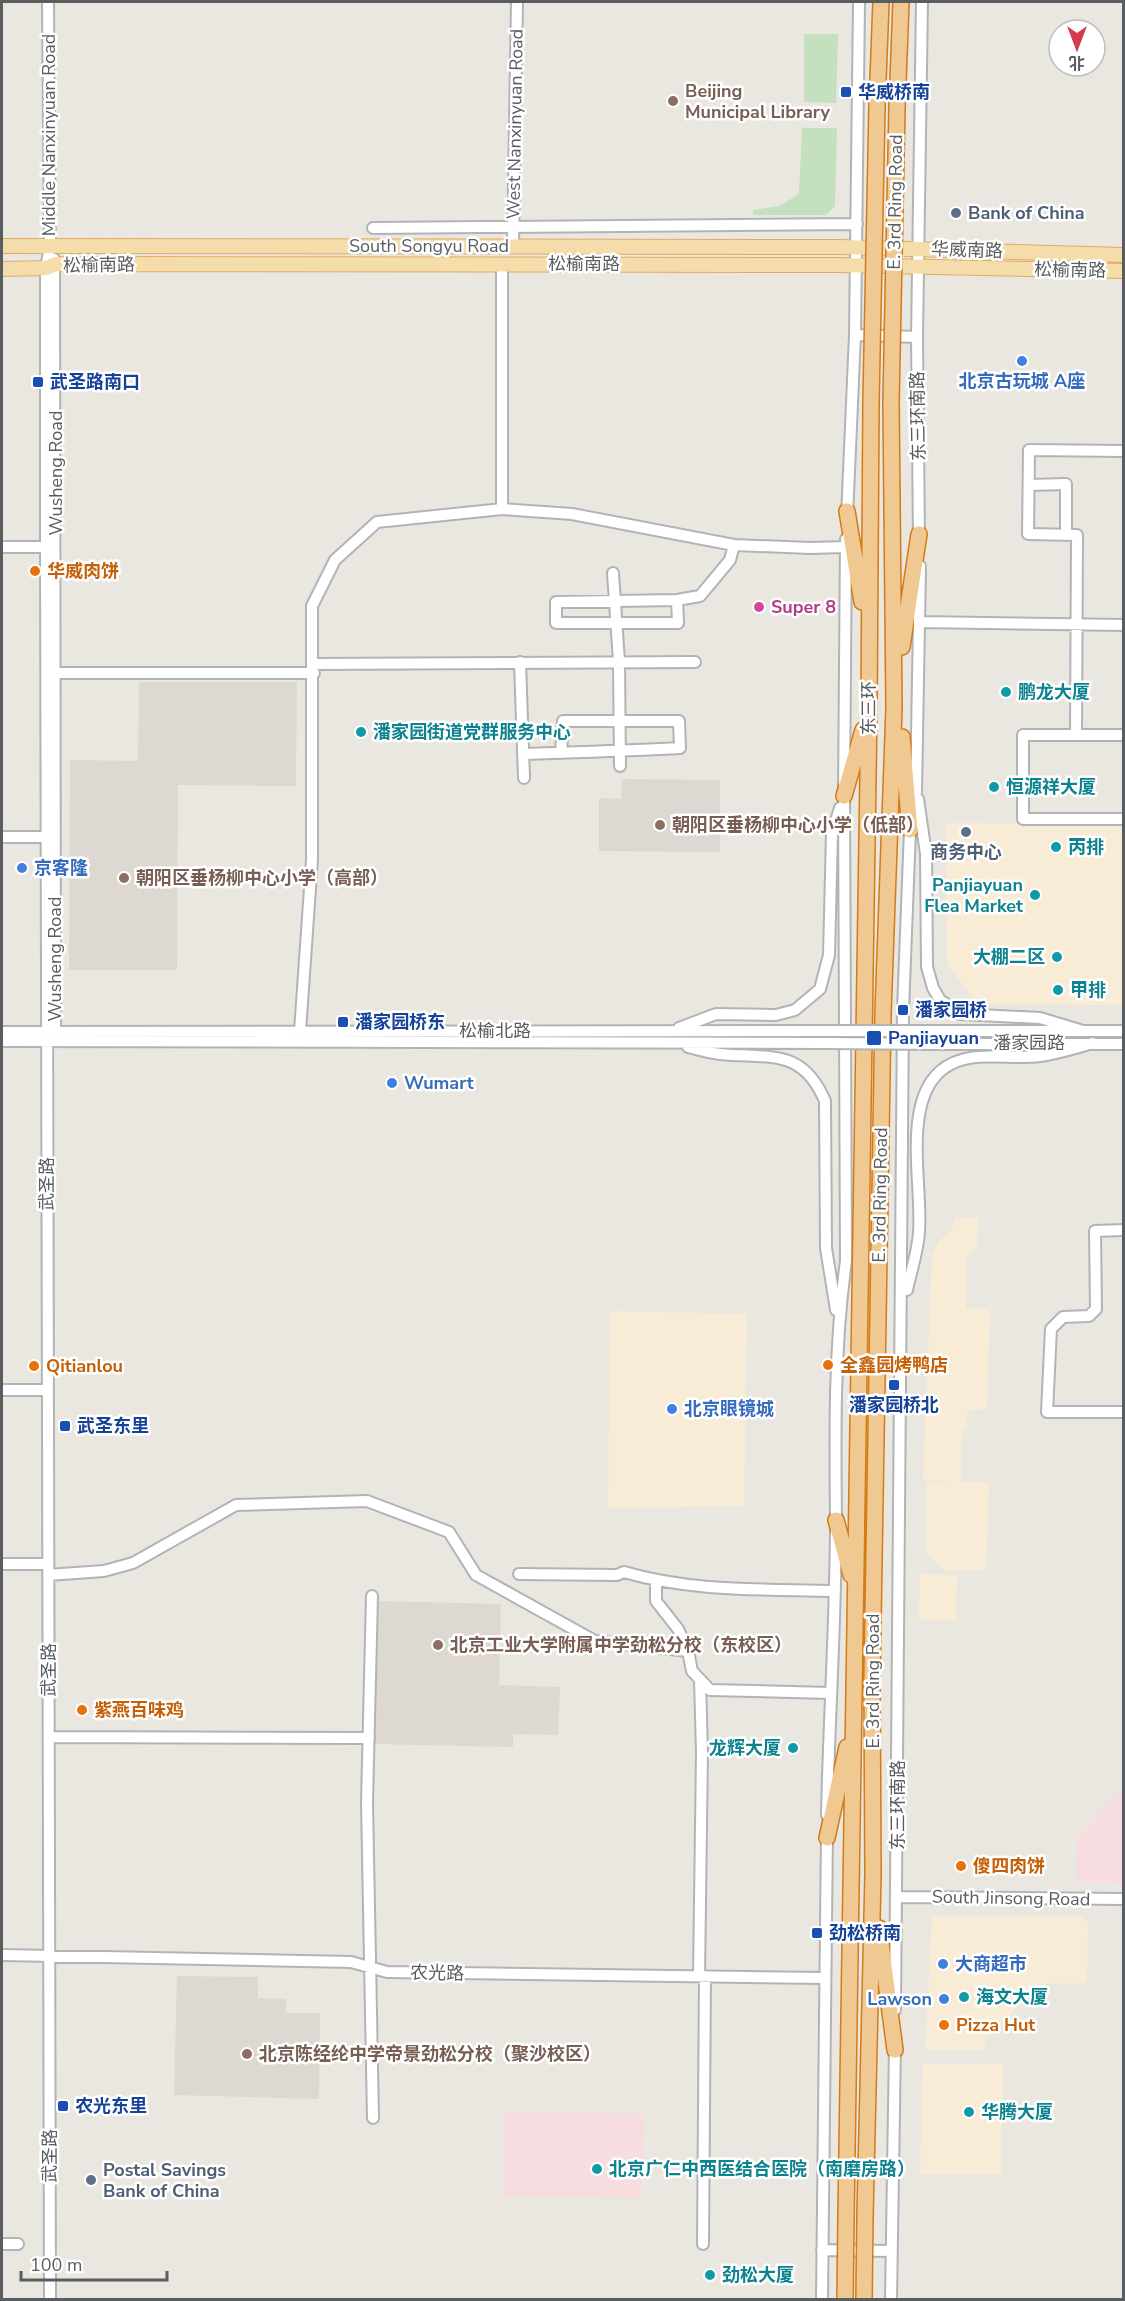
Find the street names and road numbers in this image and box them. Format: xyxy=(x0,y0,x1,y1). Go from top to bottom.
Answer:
street label: West Nanxinyuan Road xyxy=(501,29,529,219)
street label: Middle Nanxinyuan Road xyxy=(37,34,61,236)
street label: E. 3rd Ring Road xyxy=(882,134,908,270)
street label: South Songyu Road xyxy=(349,234,509,258)
street label: 华威南路 xyxy=(931,237,1003,263)
street label: 松榆南路 xyxy=(63,252,135,278)
street label: 松榆南路 xyxy=(548,252,620,276)
street label: 松榆南路 xyxy=(1034,257,1106,283)
street label: 东三环南路 xyxy=(905,371,931,461)
street label: Wusheng Road xyxy=(44,411,68,535)
street label: 东三环 xyxy=(857,681,881,735)
street label: Wusheng Road xyxy=(43,897,67,1021)
street label: 松榆北路 xyxy=(459,1019,531,1043)
street label: 潘家园路 xyxy=(993,1031,1065,1055)
street label: E. 3rd Ring Road xyxy=(867,1127,893,1263)
street label: 武圣路 xyxy=(35,1157,59,1211)
street label: E. 3rd Ring Road xyxy=(861,1613,885,1749)
street label: 武圣路 xyxy=(37,1643,61,1697)
street label: 东三环南路 xyxy=(886,1760,910,1850)
street label: South Jinsong Road xyxy=(932,1885,1090,1911)
street label: 农光路 xyxy=(410,1961,464,1985)
street label: 武圣路 xyxy=(38,2129,62,2183)

